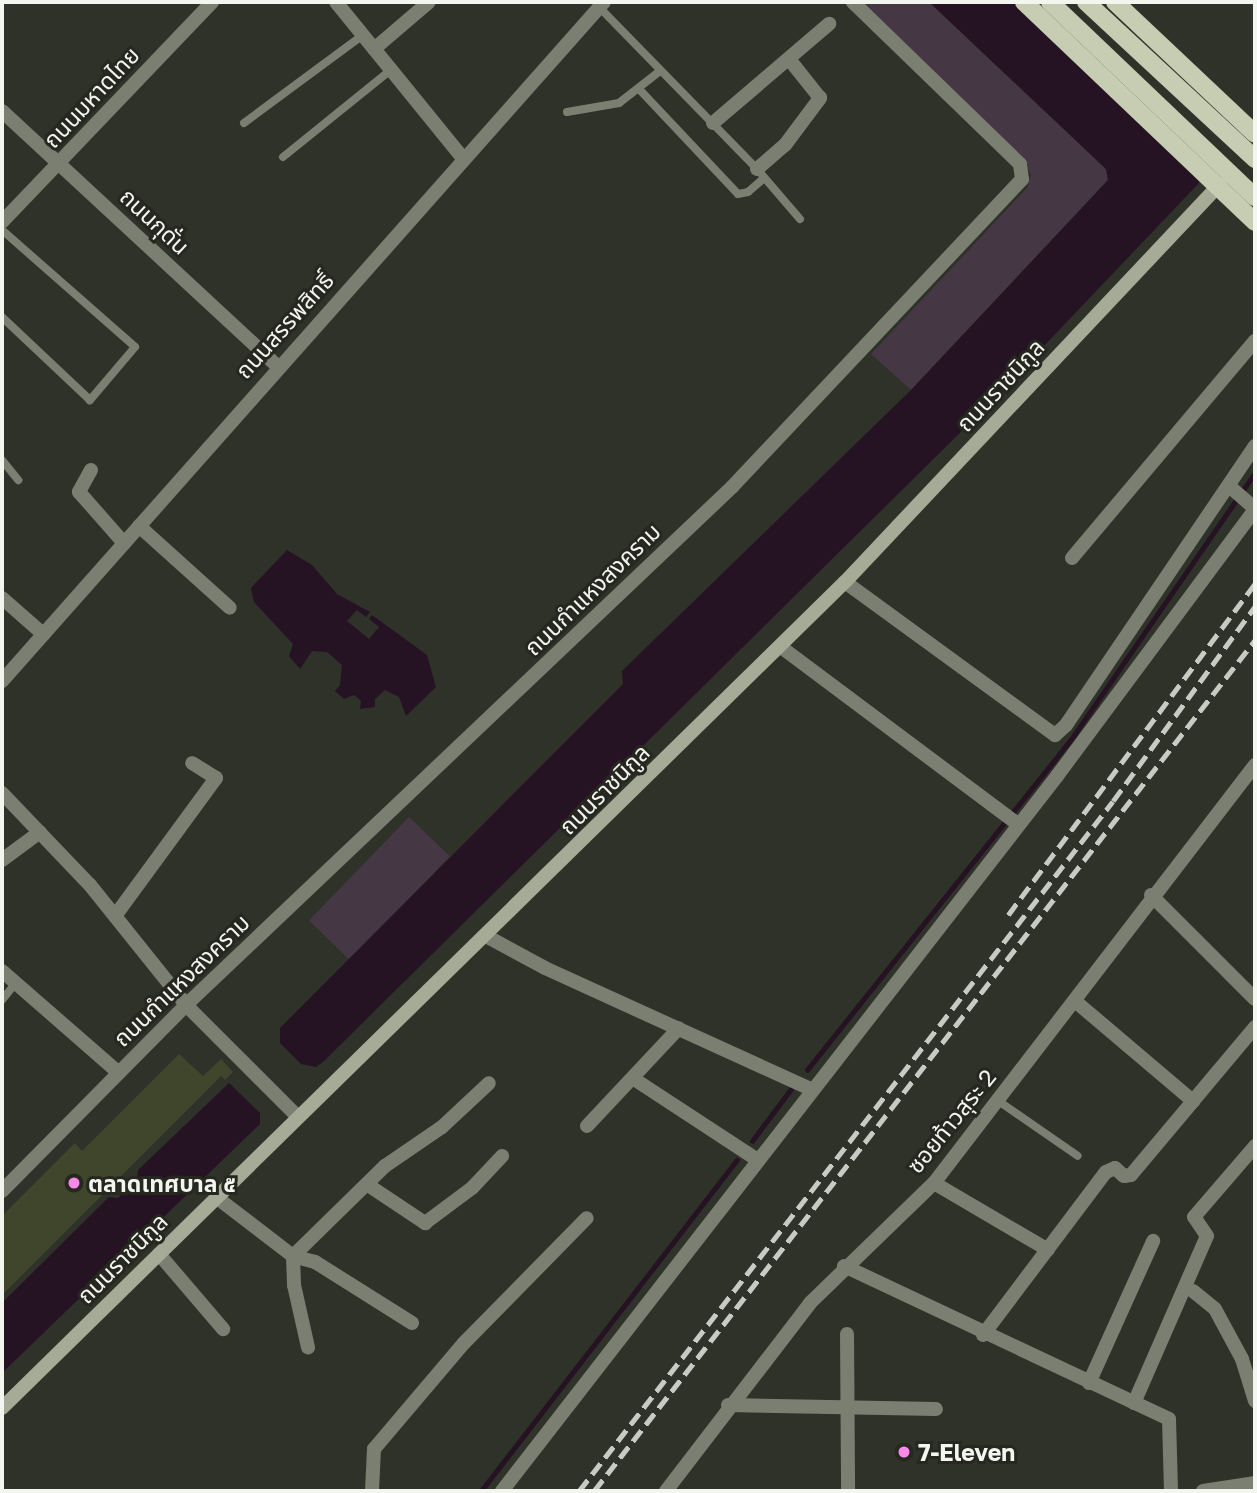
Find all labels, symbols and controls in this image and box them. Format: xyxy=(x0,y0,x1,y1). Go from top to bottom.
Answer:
street label: ถนนมหาดไทย xyxy=(37,41,145,153)
street label: ถนนกุดั่น xyxy=(115,182,195,260)
street label: ถนนสรรพสิทธิ์ xyxy=(229,266,339,384)
street label: ถนนราชนิกูล xyxy=(950,333,1050,437)
street label: ถนนกำแหงสงคราม xyxy=(518,517,666,661)
street label: ถนนราชนิกูล xyxy=(553,738,655,840)
street label: ถนนกำแหงสงคราม xyxy=(107,908,255,1052)
street label: ซอยท้าวสุระ 2 xyxy=(901,1064,1001,1178)
place label: ตลาดเทศบาล ๕ xyxy=(88,1169,236,1197)
marker: ตลาดเทศบาล ๕ xyxy=(66,1175,82,1191)
street label: ถนนราชนิกูล xyxy=(71,1207,173,1309)
place label: 7-Eleven xyxy=(918,1438,1015,1466)
marker: 7-Eleven xyxy=(896,1444,912,1460)

